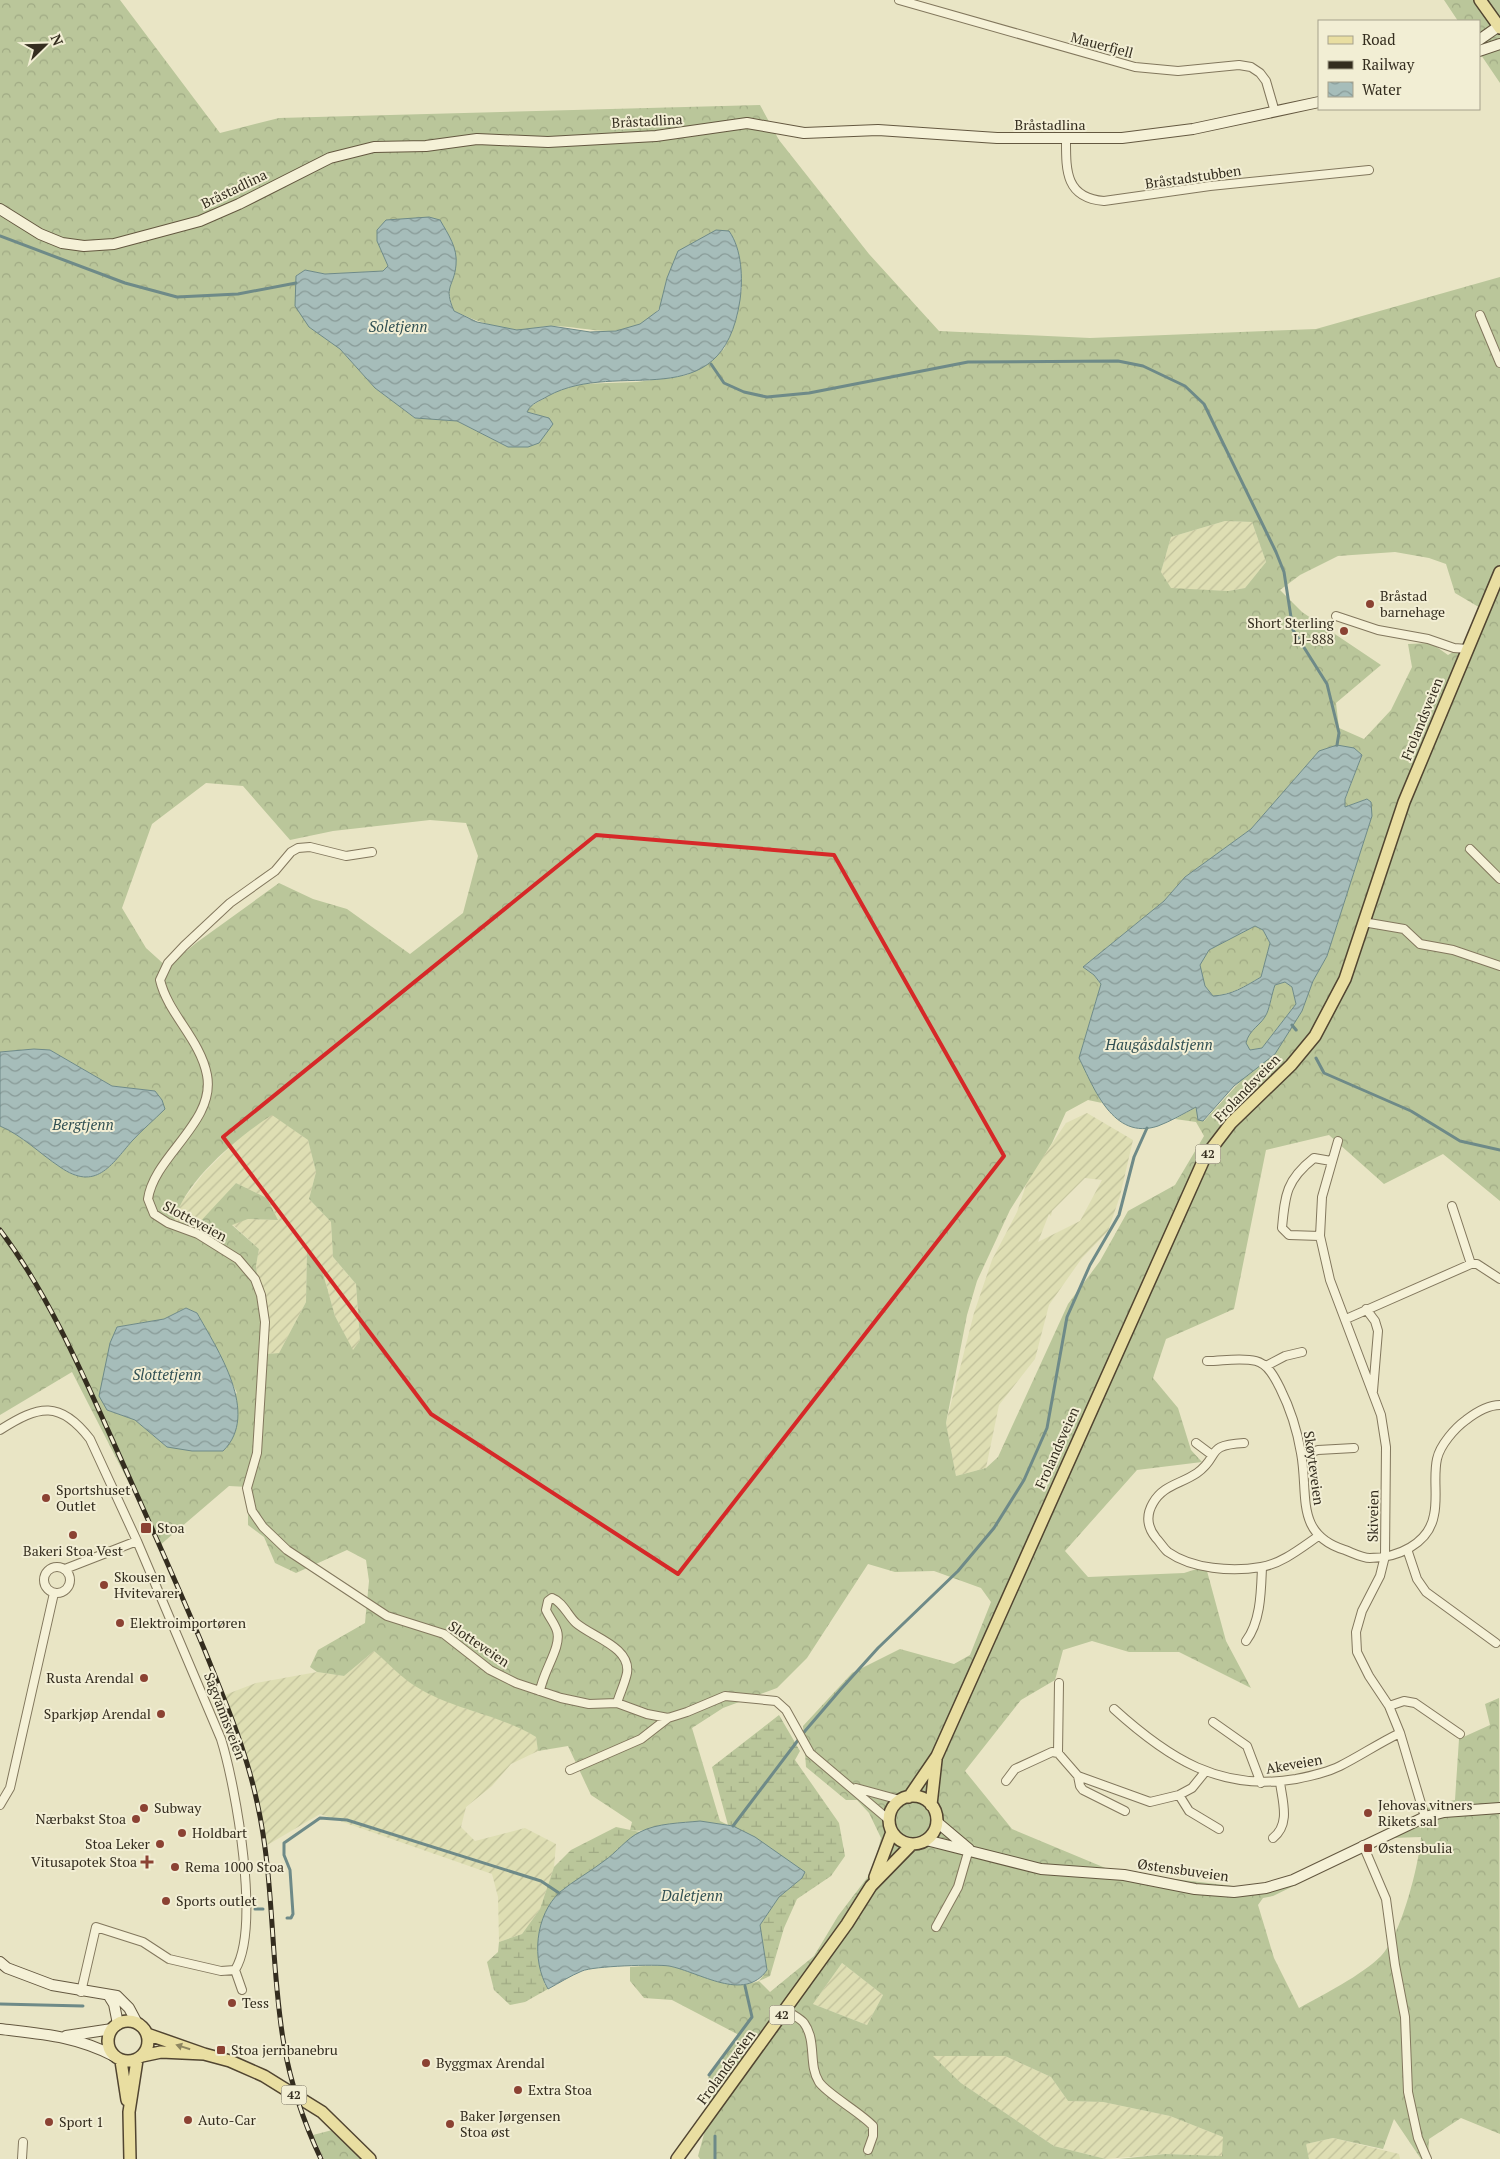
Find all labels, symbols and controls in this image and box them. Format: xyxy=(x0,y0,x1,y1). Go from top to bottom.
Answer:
north arrow xyxy=(20,20,70,70)
legend xyxy=(1318,20,1480,110)
street label: Mauerfjell xyxy=(1069,27,1135,62)
text: Road xyxy=(1362,29,1395,49)
text: N xyxy=(47,31,68,49)
text: Railway xyxy=(1362,54,1415,74)
text: Water xyxy=(1362,79,1402,99)
street label: Bråstadlina xyxy=(611,109,683,132)
street label: Bråstadlina xyxy=(1015,115,1085,134)
street label: Bråstadstubben xyxy=(1144,160,1243,193)
street label: Bråstadlina xyxy=(198,164,270,213)
water label: Soletjenn xyxy=(368,316,428,336)
place label: Bråstad barnehage xyxy=(1380,586,1445,621)
marker: Bråstad barnehage xyxy=(1364,598,1376,610)
place label: Short Sterling LJ-888 xyxy=(1247,613,1335,648)
marker: Short Sterling LJ-888 xyxy=(1338,625,1350,637)
street label: Frolandsveien xyxy=(1396,674,1447,763)
water label: Haugåsdalstjenn xyxy=(1104,1034,1213,1054)
street label: Frolandsveien xyxy=(1209,1049,1284,1126)
water label: Bergtjenn xyxy=(51,1114,114,1134)
road number: 42 xyxy=(1196,1144,1220,1164)
street label: Slotteveien xyxy=(160,1196,231,1246)
water label: Slottetjenn xyxy=(132,1364,202,1384)
street label: Frolandsveien xyxy=(1030,1403,1083,1492)
street label: Skøyteveien xyxy=(1300,1430,1329,1507)
place label: Sportshuset Outlet xyxy=(56,1480,131,1515)
street label: Skiveien xyxy=(1363,1489,1382,1542)
marker: Sportshuset Outlet xyxy=(40,1492,52,1504)
place label: Stoa xyxy=(157,1518,185,1537)
marker: Stoa xyxy=(139,1521,153,1535)
marker: Bakeri Stoa Vest xyxy=(67,1529,79,1541)
place label: Bakeri Stoa Vest xyxy=(23,1541,124,1560)
place label: Skousen Hvitevarer xyxy=(114,1567,180,1602)
marker: Skousen Hvitevarer xyxy=(98,1579,110,1591)
place label: Elektroimportøren xyxy=(130,1613,247,1632)
street label: Slotteveien xyxy=(445,1616,514,1671)
marker: Elektroimportøren xyxy=(114,1617,126,1629)
place label: Rusta Arendal xyxy=(46,1668,134,1687)
street label: Sagvannsveien xyxy=(200,1669,251,1763)
marker: Rusta Arendal xyxy=(138,1672,150,1684)
place label: Sparkjøp Arendal xyxy=(44,1704,151,1723)
marker: Sparkjøp Arendal xyxy=(155,1708,167,1720)
street label: Akeveien xyxy=(1264,1749,1324,1778)
place label: Jehovas vitners Rikets sal xyxy=(1378,1795,1472,1830)
place label: Subway xyxy=(154,1798,202,1817)
marker: Subway xyxy=(138,1802,150,1814)
marker: Jehovas vitners Rikets sal xyxy=(1362,1807,1374,1819)
place label: Nærbakst Stoa xyxy=(35,1809,126,1828)
marker: Nærbakst Stoa xyxy=(130,1813,142,1825)
place label: Holdbart xyxy=(192,1823,248,1842)
marker: Holdbart xyxy=(176,1827,188,1839)
place label: Stoa Leker xyxy=(85,1834,151,1853)
marker: Stoa Leker xyxy=(154,1838,166,1850)
place label: Østensbulia xyxy=(1378,1838,1452,1857)
marker: Østensbulia xyxy=(1362,1842,1374,1854)
place label: Vitusapotek Stoa xyxy=(31,1852,137,1871)
street label: Østensbuveien xyxy=(1136,1854,1231,1885)
marker: Vitusapotek Stoa xyxy=(141,1856,153,1868)
place label: Rema 1000 Stoa xyxy=(185,1857,284,1876)
marker: Rema 1000 Stoa xyxy=(169,1861,181,1873)
water label: Daletjenn xyxy=(660,1885,723,1905)
place label: Sports outlet xyxy=(176,1891,257,1910)
marker: Sports outlet xyxy=(160,1895,172,1907)
place label: Tess xyxy=(242,1993,269,2012)
marker: Tess xyxy=(226,1997,238,2009)
road number: 42 xyxy=(770,2006,794,2024)
street label: Frolandsveien xyxy=(692,2025,759,2108)
place label: Stoa jernbanebru xyxy=(231,2040,338,2059)
one-way arrow xyxy=(175,2043,190,2051)
marker: Stoa jernbanebru xyxy=(215,2044,227,2056)
place label: Byggmax Arendal xyxy=(436,2053,545,2072)
marker: Byggmax Arendal xyxy=(420,2057,432,2069)
place label: Extra Stoa xyxy=(528,2080,592,2099)
marker: Extra Stoa xyxy=(512,2084,524,2096)
road number: 42 xyxy=(282,2086,306,2104)
place label: Baker Jørgensen Stoa øst xyxy=(460,2106,561,2141)
place label: Auto-Car xyxy=(198,2110,257,2129)
place label: Sport 1 xyxy=(59,2112,104,2131)
marker: Auto-Car xyxy=(182,2114,194,2126)
marker: Sport 1 xyxy=(43,2116,55,2128)
marker: Baker Jørgensen Stoa øst xyxy=(444,2118,456,2130)

